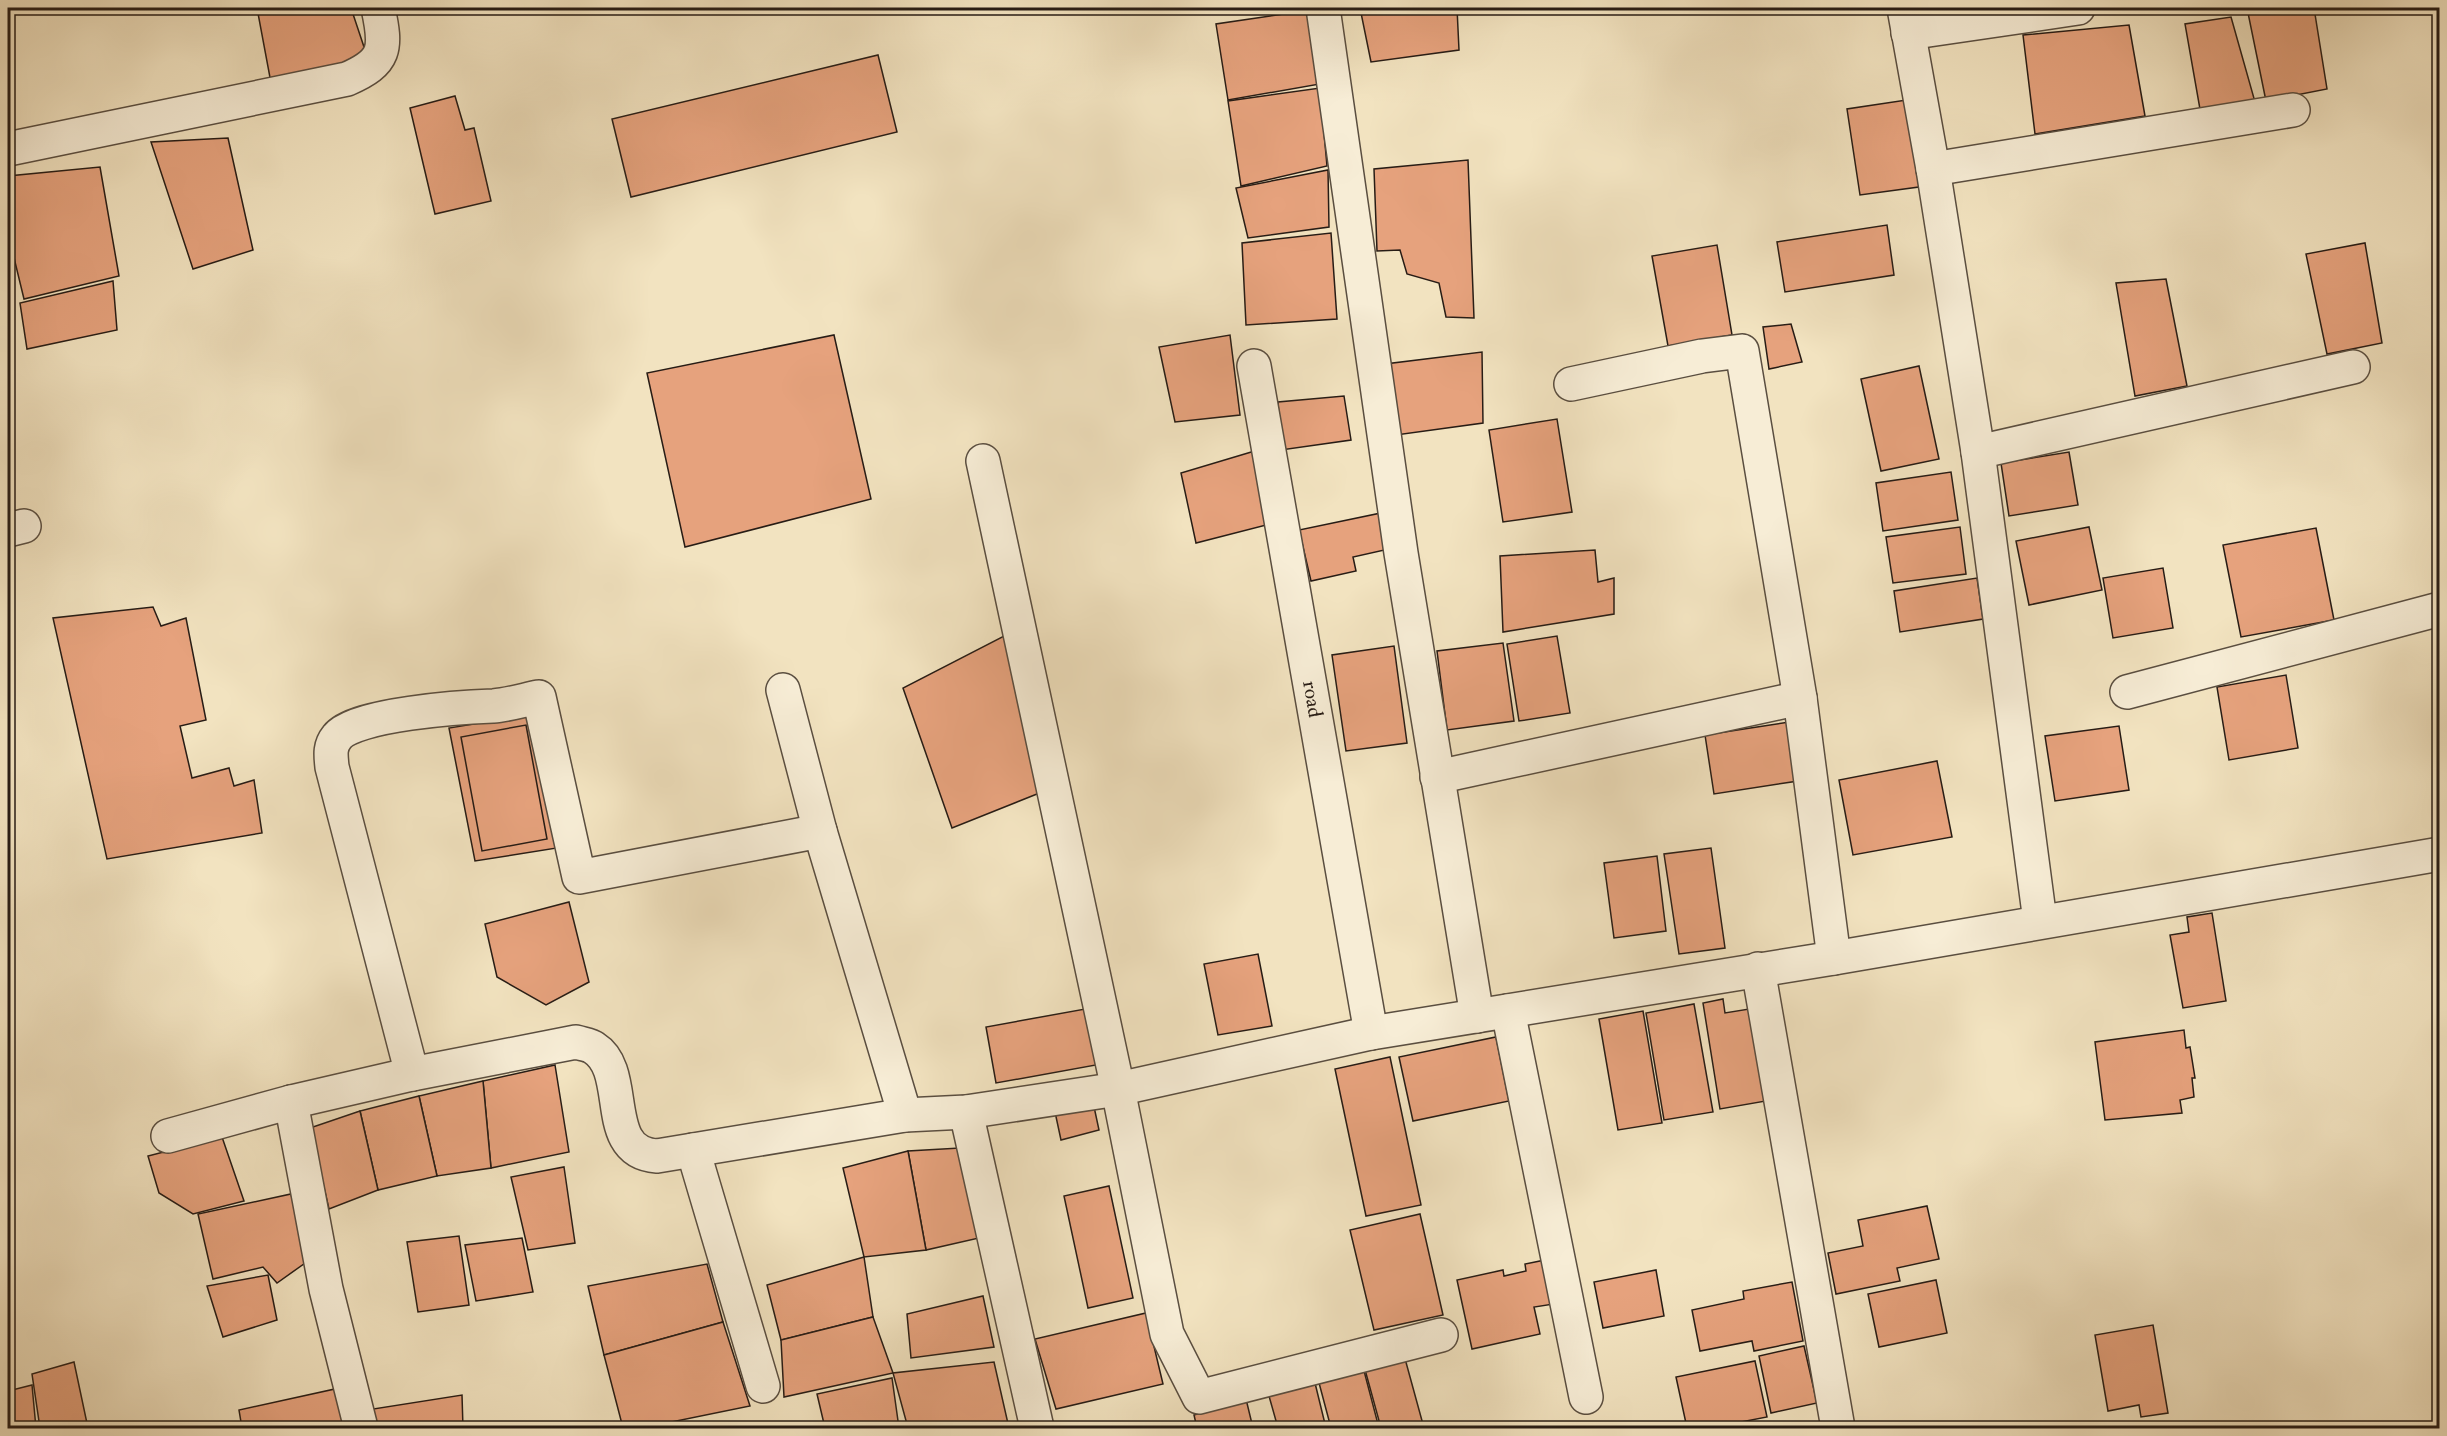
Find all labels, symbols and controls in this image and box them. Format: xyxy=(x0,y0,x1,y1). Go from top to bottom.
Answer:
street label: road xyxy=(1296,679,1329,720)

